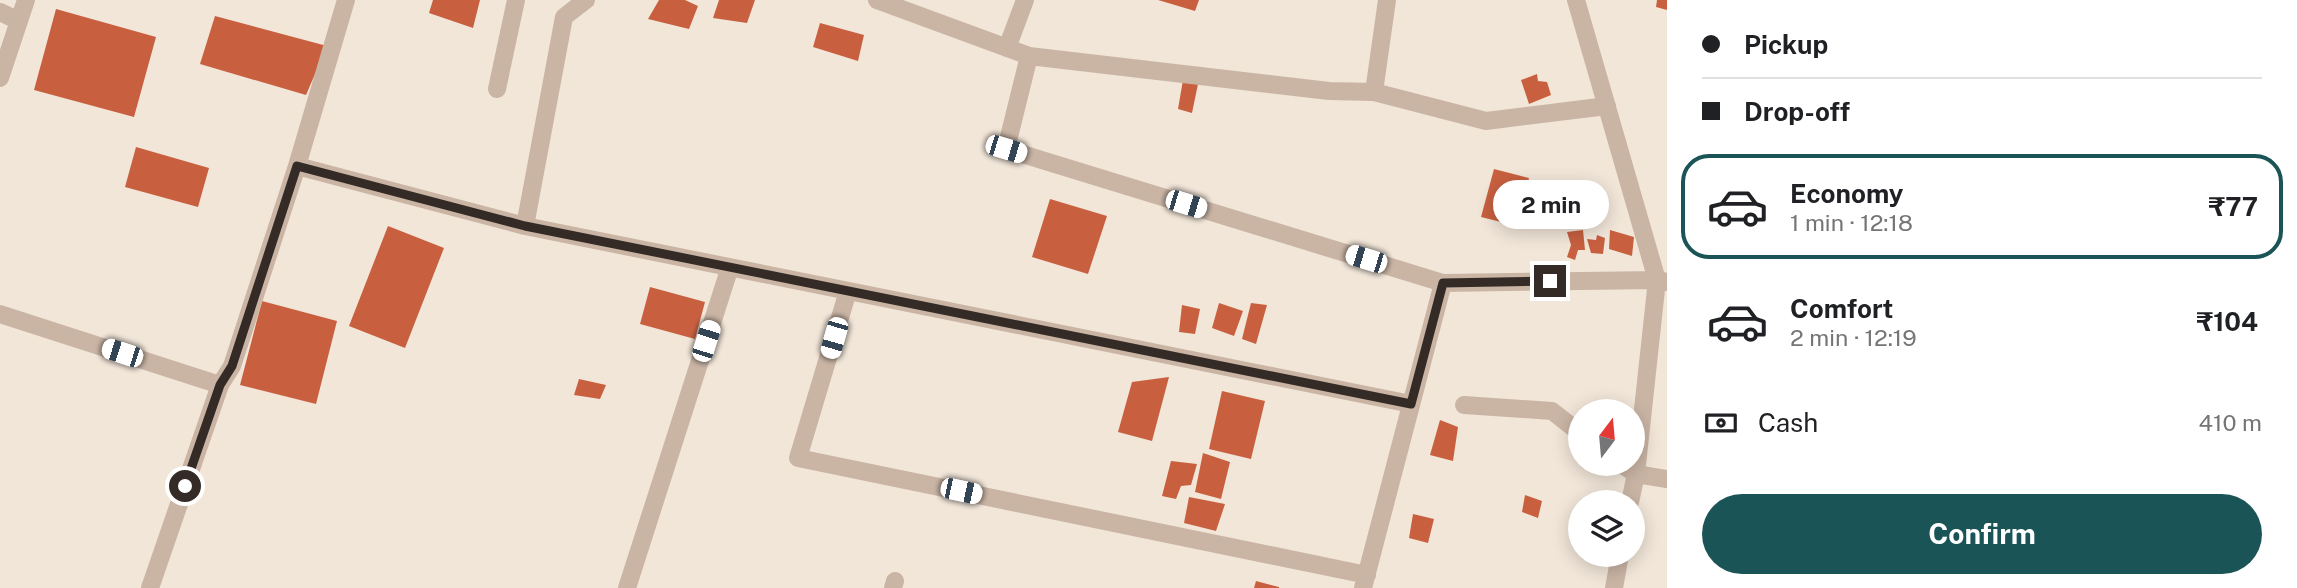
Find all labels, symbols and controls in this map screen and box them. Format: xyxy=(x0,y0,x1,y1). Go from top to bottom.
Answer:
text: Pickup xyxy=(1744,29,1828,60)
text: Drop-off xyxy=(1744,96,1850,127)
car xyxy=(983,133,1030,165)
icon: car xyxy=(1706,175,1769,238)
text: Economy xyxy=(1790,178,1903,209)
callout: 2 min xyxy=(1492,180,1608,229)
car xyxy=(1163,188,1210,220)
text: 2 min xyxy=(1521,191,1581,218)
text: ₹77 xyxy=(2209,191,2258,222)
text: 1 min · 12:18 xyxy=(1790,209,1913,236)
car xyxy=(1343,243,1390,275)
route end xyxy=(1534,265,1566,297)
icon: car xyxy=(1706,290,1769,353)
text: Comfort xyxy=(1790,293,1893,324)
text: ₹104 xyxy=(2196,306,2258,337)
car xyxy=(819,315,850,361)
car xyxy=(690,318,723,364)
text: 2 min · 12:19 xyxy=(1790,324,1917,351)
car xyxy=(99,337,146,369)
north arrow xyxy=(1568,399,1645,476)
map controls xyxy=(1568,399,1645,567)
icon: cash xyxy=(1702,404,1740,442)
text: Cash xyxy=(1758,407,1818,438)
text: 410 m xyxy=(2199,409,2262,436)
route start xyxy=(169,470,201,502)
car xyxy=(939,476,984,506)
button: layers xyxy=(1568,490,1645,567)
button: Confirm xyxy=(1702,494,2262,574)

